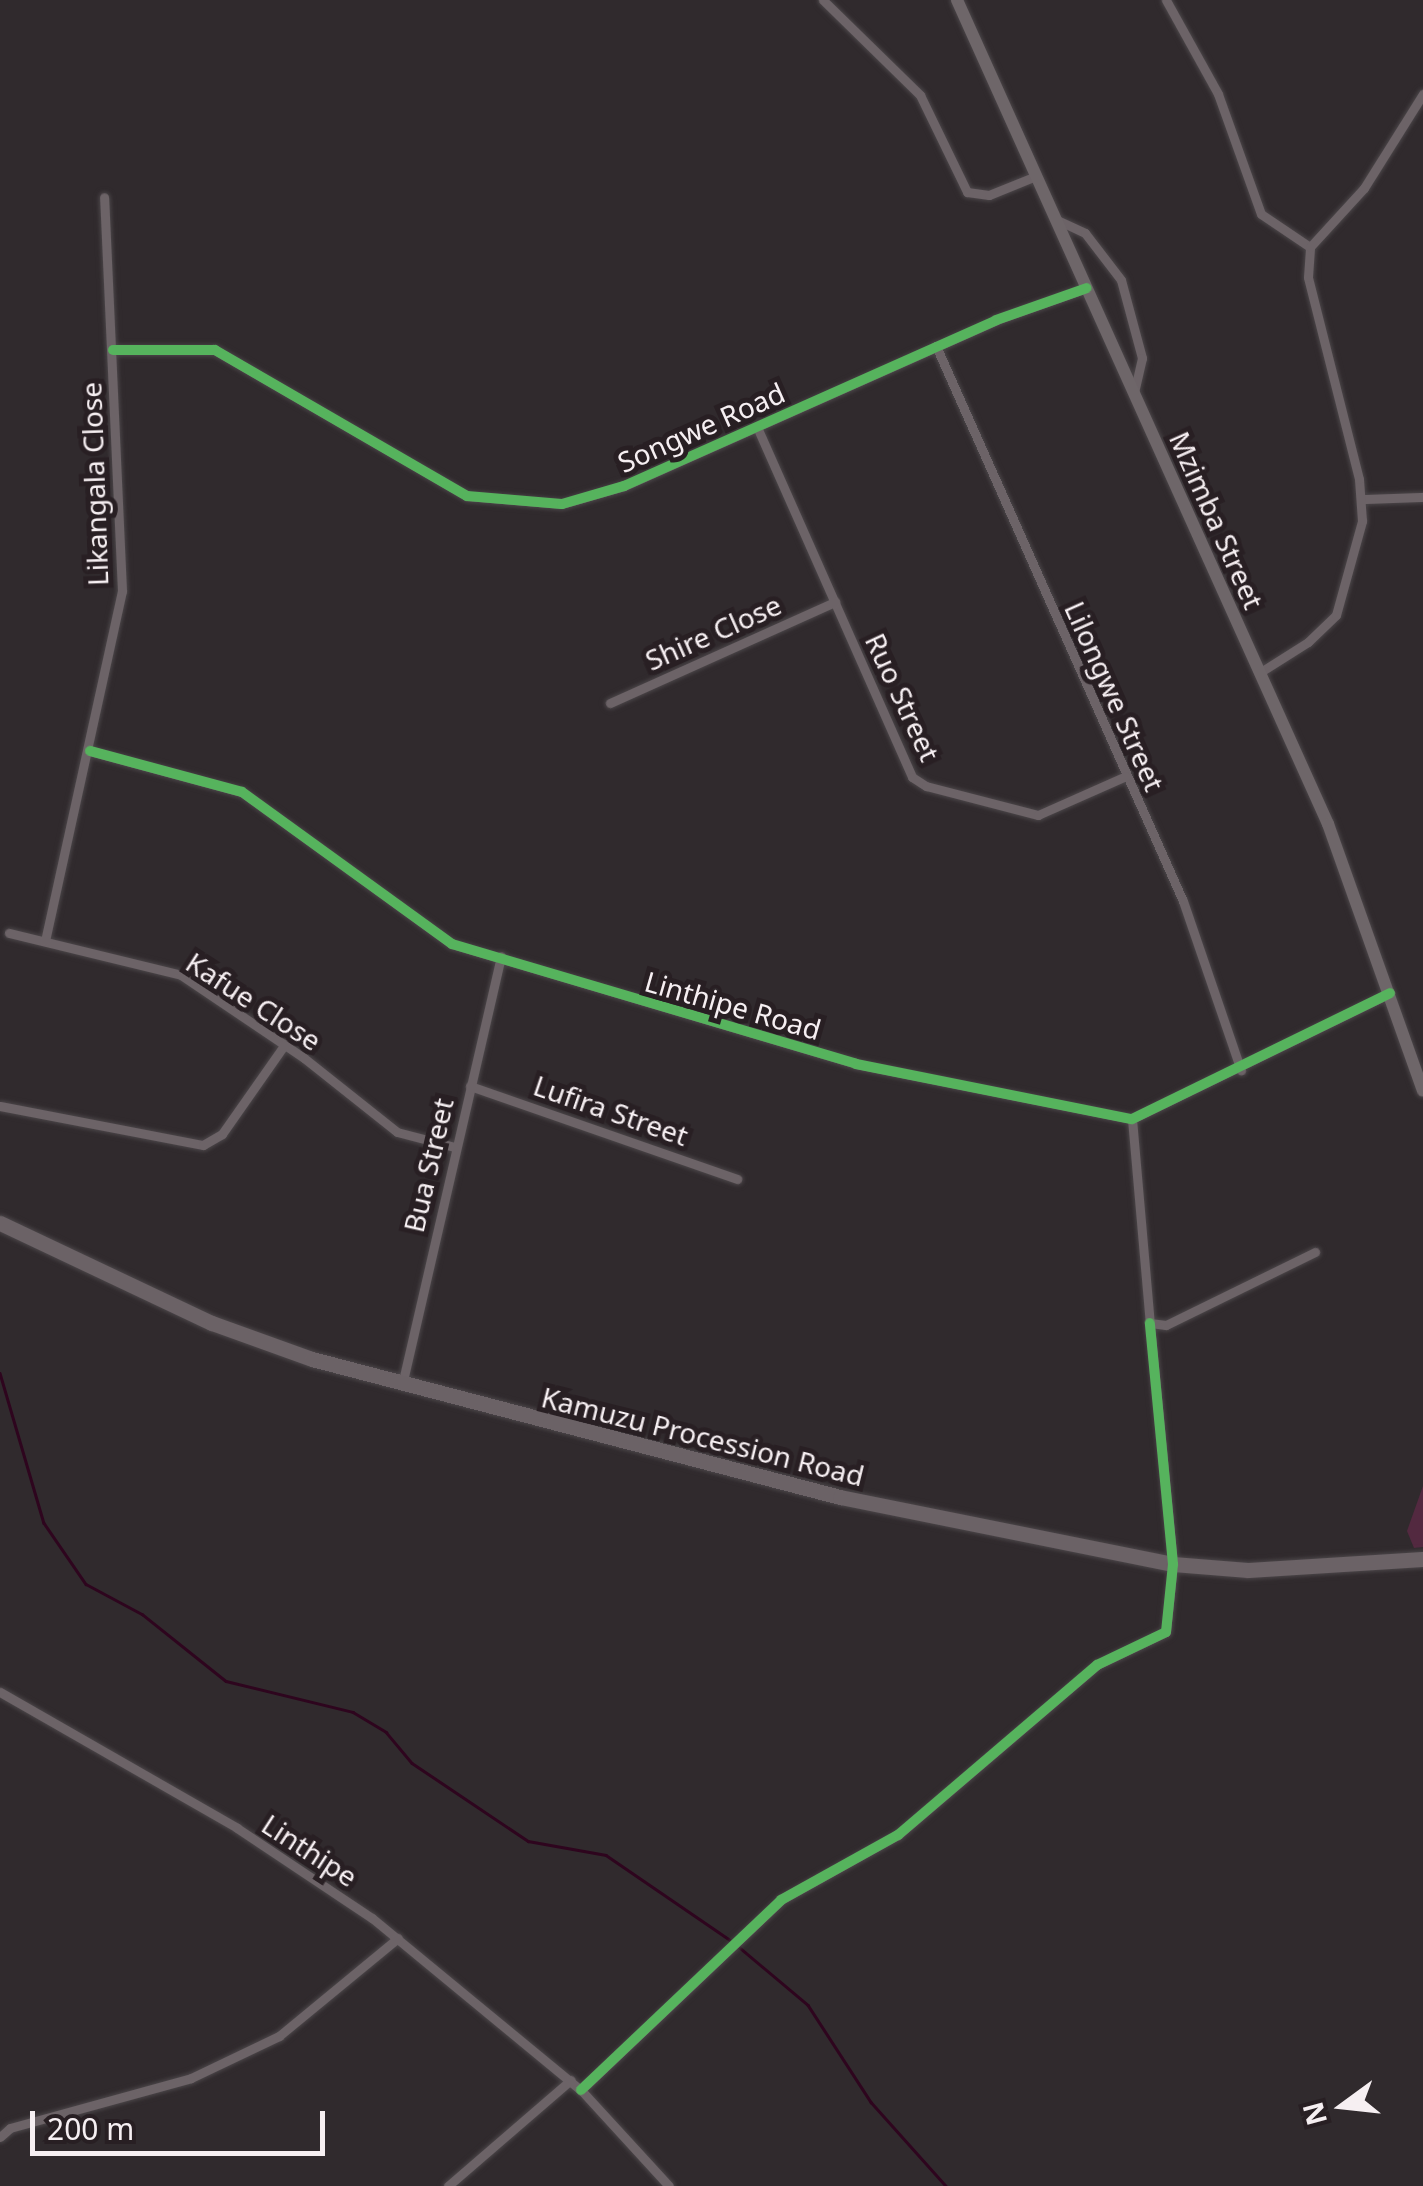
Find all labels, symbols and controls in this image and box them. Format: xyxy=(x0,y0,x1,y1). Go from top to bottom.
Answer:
street label: Songwe Road xyxy=(612,375,790,479)
street label: Likangala Close xyxy=(74,381,114,587)
street label: Mzimba Street xyxy=(1163,426,1271,614)
street label: Shire Close xyxy=(640,587,786,677)
street label: Lilongwe Street xyxy=(1058,596,1172,796)
street label: Ruo Street xyxy=(859,628,947,766)
street label: Kafue Close xyxy=(180,945,328,1057)
street label: Linthipe Road xyxy=(641,964,825,1046)
street label: Lufira Street xyxy=(529,1068,693,1152)
street label: Bua Street xyxy=(396,1095,460,1235)
street label: Kamuzu Procession Road xyxy=(538,1380,868,1492)
street label: Linthipe xyxy=(256,1807,364,1893)
north arrow xyxy=(1293,2056,1393,2156)
scale bar xyxy=(35,2091,330,2153)
text: N xyxy=(1293,2098,1335,2130)
text: 200 m xyxy=(47,2108,134,2149)

